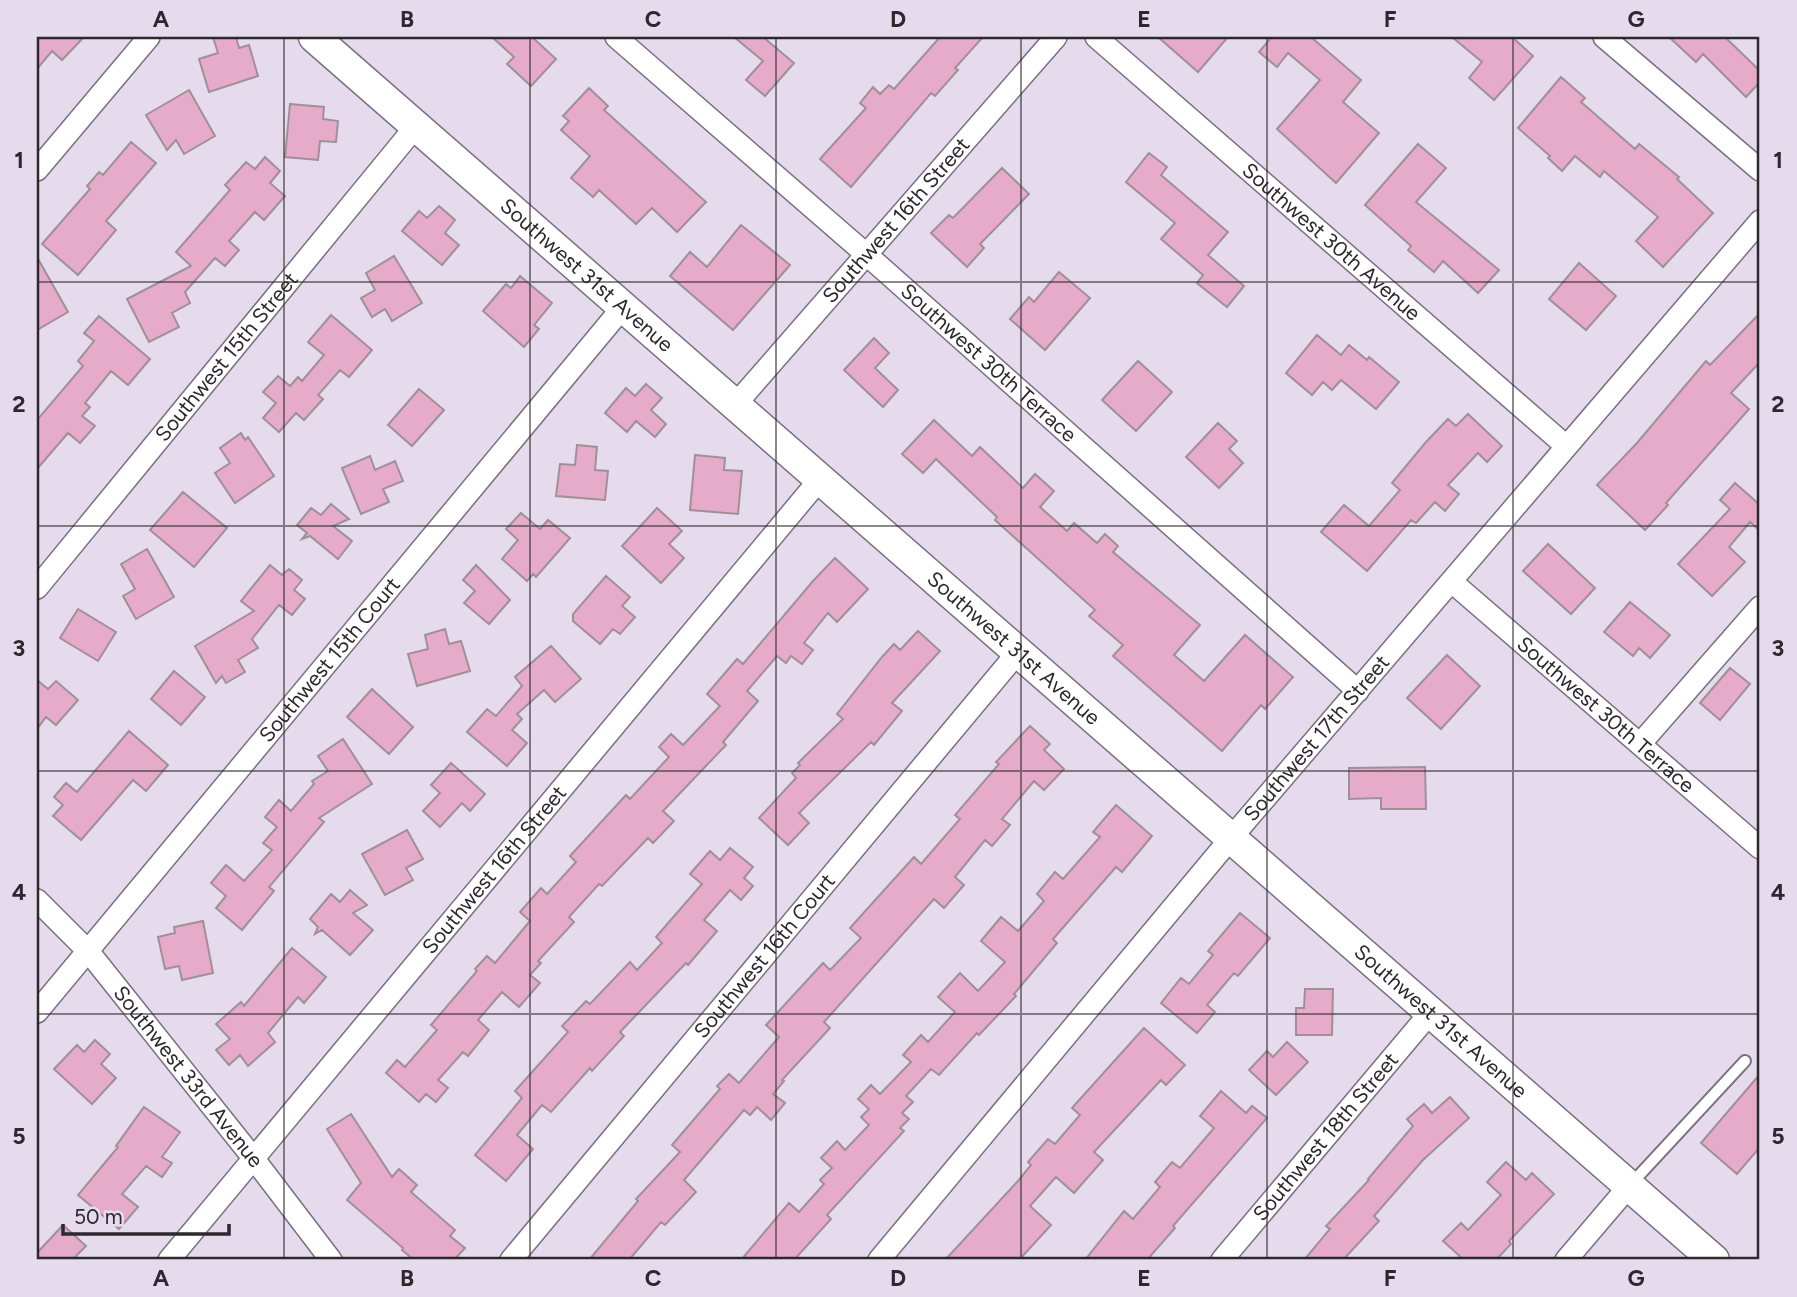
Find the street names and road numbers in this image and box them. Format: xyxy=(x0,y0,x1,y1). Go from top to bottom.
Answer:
street label: Southwest 16th Street xyxy=(817,132,975,308)
street label: Southwest 30th Avenue xyxy=(1238,157,1426,326)
street label: Southwest 31st Avenue xyxy=(495,193,678,357)
street label: Southwest 15th Street xyxy=(150,267,303,446)
street label: Southwest 30th Terrace xyxy=(896,278,1082,447)
street label: Southwest 31st Avenue xyxy=(922,566,1105,730)
street label: Southwest 15th Court xyxy=(254,572,405,747)
street label: Southwest 30th Terrace xyxy=(1512,631,1700,798)
street label: Southwest 17th Street xyxy=(1238,650,1394,826)
street label: Southwest 16th Street xyxy=(417,780,571,959)
street label: Southwest 16th Court xyxy=(688,868,840,1043)
street label: Southwest 31st Avenue xyxy=(1350,939,1532,1103)
street label: Southwest 33rd Avenue xyxy=(109,981,269,1172)
street label: Southwest 18th Street xyxy=(1247,1047,1403,1226)

